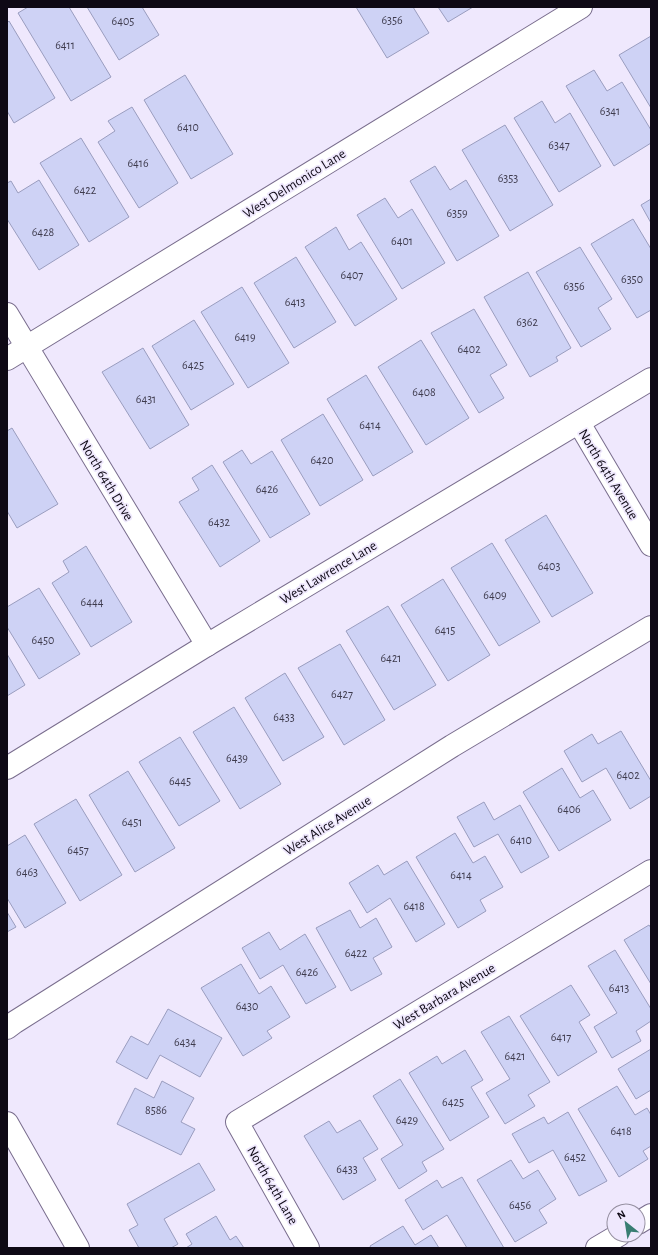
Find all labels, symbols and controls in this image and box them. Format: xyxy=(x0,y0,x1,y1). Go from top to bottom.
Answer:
house number: 6356 xyxy=(381,14,403,26)
house number: 6405 xyxy=(112,15,134,27)
house number: 6411 xyxy=(55,39,75,51)
house number: 6341 xyxy=(600,105,620,117)
house number: 6410 xyxy=(177,121,199,133)
house number: 6347 xyxy=(548,139,570,151)
street label: West Delmonico Lane xyxy=(241,147,348,221)
house number: 6416 xyxy=(127,157,149,169)
house number: 6353 xyxy=(498,172,518,184)
house number: 6422 xyxy=(74,184,97,196)
house number: 6359 xyxy=(446,207,468,219)
house number: 6428 xyxy=(32,226,55,238)
house number: 6401 xyxy=(391,235,413,247)
house number: 6407 xyxy=(341,269,363,281)
house number: 6350 xyxy=(621,273,643,285)
house number: 6356 xyxy=(563,280,585,292)
house number: 6413 xyxy=(285,296,305,308)
house number: 6362 xyxy=(516,316,538,328)
house number: 6419 xyxy=(234,331,256,343)
house number: 6402 xyxy=(457,343,481,355)
house number: 6425 xyxy=(182,359,204,371)
house number: 6408 xyxy=(412,386,436,398)
house number: 6431 xyxy=(136,393,156,405)
house number: 6414 xyxy=(359,419,381,431)
street label: North 64th Avenue xyxy=(576,427,641,522)
street label: North 64th Drive xyxy=(77,438,136,523)
house number: 6420 xyxy=(310,454,334,466)
house number: 6426 xyxy=(256,483,279,495)
house number: 6432 xyxy=(208,516,230,528)
street label: West Lawrence Lane xyxy=(278,539,379,607)
house number: 6403 xyxy=(538,560,560,572)
house number: 6409 xyxy=(483,589,507,601)
house number: 6444 xyxy=(81,596,104,608)
house number: 6415 xyxy=(435,624,455,636)
house number: 6450 xyxy=(32,634,54,646)
house number: 6421 xyxy=(380,652,402,664)
house number: 6427 xyxy=(331,688,353,700)
house number: 6433 xyxy=(273,711,295,723)
house number: 6439 xyxy=(226,752,248,764)
house number: 6402 xyxy=(616,769,640,781)
house number: 6445 xyxy=(169,775,191,787)
street label: West Alice Avenue xyxy=(281,793,374,858)
house number: 6406 xyxy=(557,803,581,815)
house number: 6451 xyxy=(122,816,142,828)
house number: 6410 xyxy=(510,834,532,846)
house number: 6457 xyxy=(67,844,89,856)
house number: 6463 xyxy=(16,866,38,878)
house number: 6414 xyxy=(450,869,472,881)
house number: 6418 xyxy=(403,900,425,912)
house number: 6422 xyxy=(345,947,368,959)
street label: West Barbara Avenue xyxy=(391,961,498,1033)
house number: 6426 xyxy=(296,966,319,978)
house number: 6413 xyxy=(609,982,629,994)
house number: 6430 xyxy=(236,1000,258,1012)
house number: 6417 xyxy=(551,1031,571,1043)
house number: 6434 xyxy=(174,1036,196,1048)
house number: 6421 xyxy=(504,1050,526,1062)
house number: 6425 xyxy=(442,1096,464,1108)
house number: 8586 xyxy=(145,1104,167,1116)
house number: 6429 xyxy=(396,1114,419,1126)
house number: 6418 xyxy=(610,1125,632,1137)
street label: North 64th Lane xyxy=(244,1144,300,1227)
house number: 6452 xyxy=(564,1151,586,1163)
house number: 6433 xyxy=(336,1163,358,1175)
house number: 6456 xyxy=(509,1199,531,1211)
north arrow xyxy=(606,1203,646,1243)
text: N xyxy=(615,1208,627,1221)

